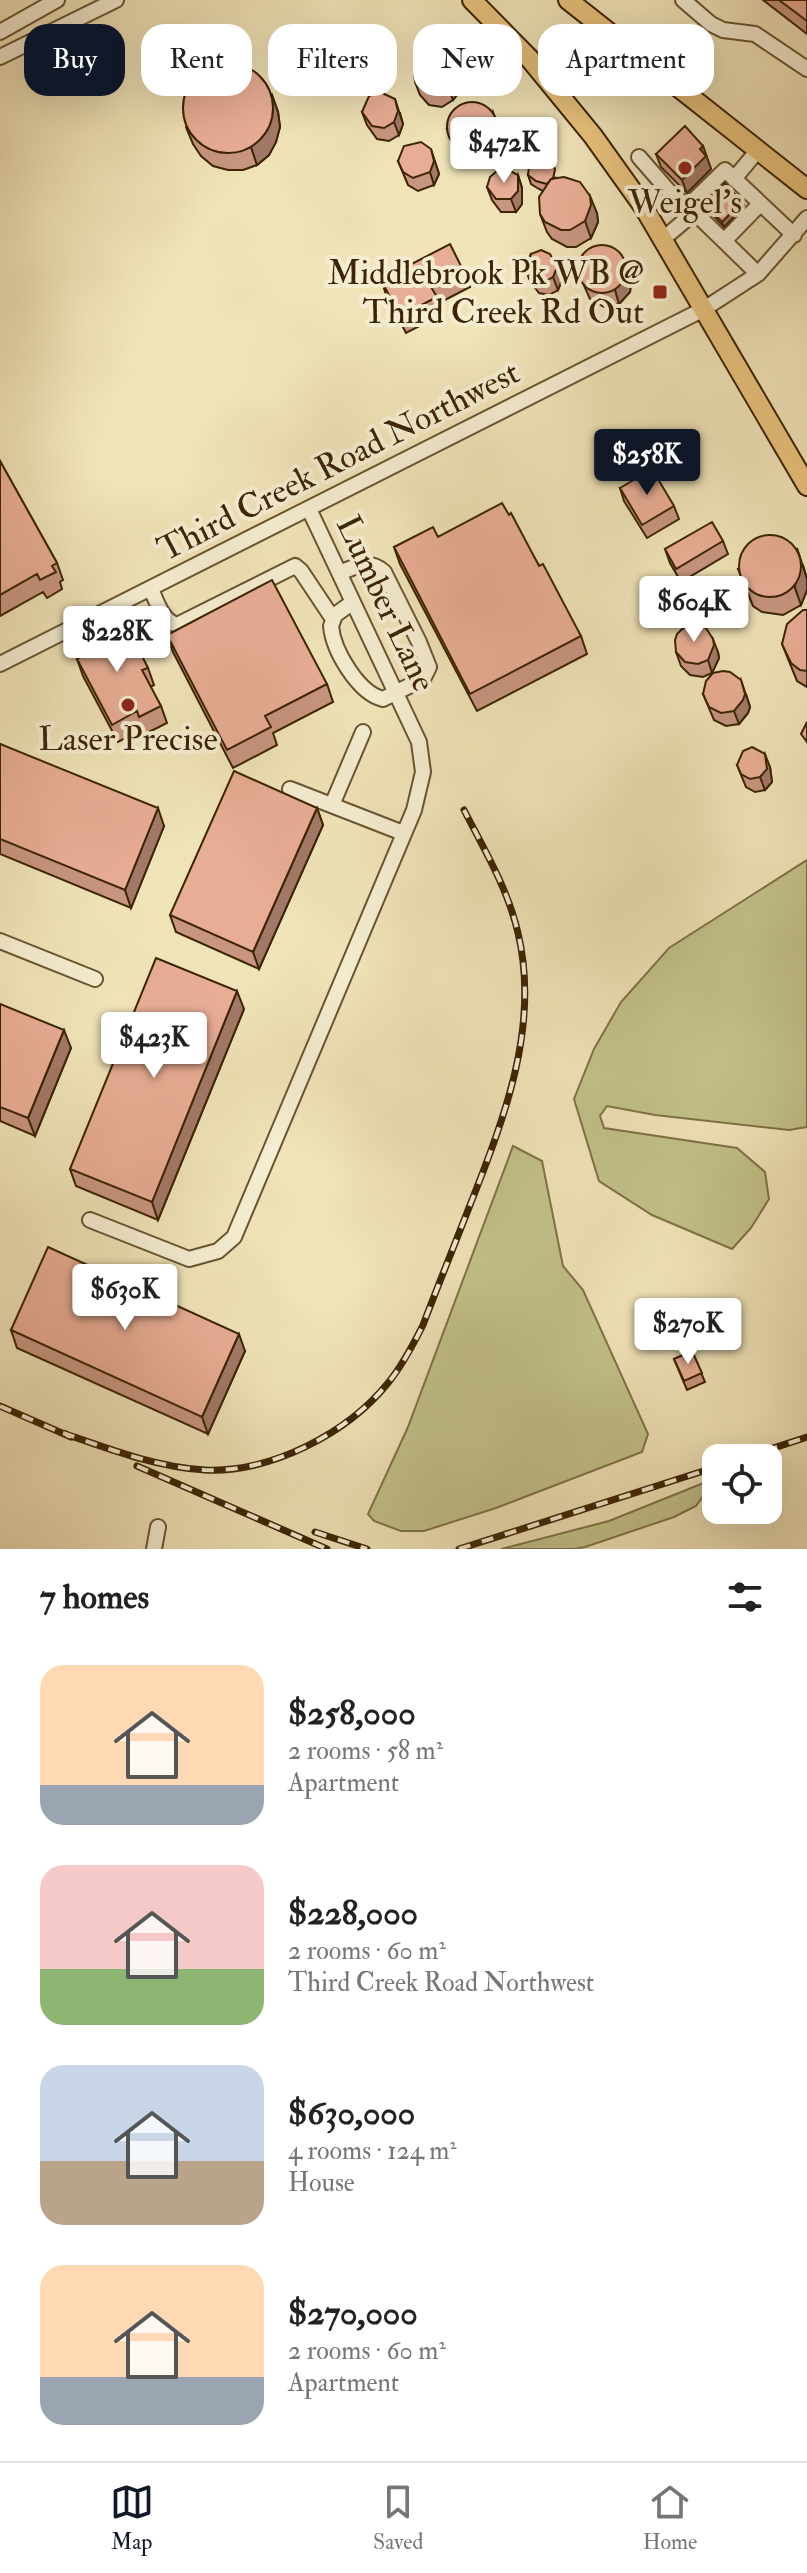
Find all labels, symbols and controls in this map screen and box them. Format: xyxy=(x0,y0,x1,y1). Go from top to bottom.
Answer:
chip: Buy xyxy=(24,24,125,96)
chip: Rent xyxy=(141,24,252,96)
chip: Filters xyxy=(268,24,397,96)
chip: New xyxy=(413,24,522,96)
chip: Apartment xyxy=(538,24,714,96)
pin: $472K xyxy=(448,117,560,185)
text: $472K xyxy=(468,127,540,159)
marker: Weigel's xyxy=(676,159,694,177)
place label: Weigel's xyxy=(627,181,742,224)
place label: Middlebrook Pk WB @ Third Creek Rd Out xyxy=(327,252,644,334)
marker: Middlebrook Pk WB @ Third Creek Rd Out xyxy=(651,283,669,301)
street label: Third Creek Road Northwest xyxy=(151,351,527,571)
pin: $258K xyxy=(591,429,703,497)
text: $258K xyxy=(612,439,682,471)
street label: Lumber Lane xyxy=(326,509,445,699)
pin: $604K xyxy=(638,576,750,644)
text: $604K xyxy=(657,586,731,618)
pin: $228K xyxy=(61,606,173,674)
text: $228K xyxy=(81,616,153,648)
marker: Laser Precise xyxy=(119,696,137,714)
place label: Laser Precise xyxy=(38,718,218,761)
pin: $423K xyxy=(98,1012,210,1080)
text: $423K xyxy=(119,1022,189,1054)
pin: $630K xyxy=(69,1264,181,1332)
text: $630K xyxy=(90,1274,160,1306)
pin: $270K xyxy=(632,1298,744,1366)
text: $270K xyxy=(652,1308,724,1340)
map controls xyxy=(702,1444,782,1524)
button: locate xyxy=(702,1444,782,1524)
icon: filters xyxy=(723,1575,767,1619)
text: 7 homes xyxy=(40,1576,149,1619)
text: $258,000 xyxy=(288,1692,416,1735)
icon: home xyxy=(104,1697,200,1793)
text: 2 rooms · 58 m² xyxy=(288,1735,443,1767)
text: Apartment xyxy=(288,1767,399,1799)
text: $228,000 xyxy=(288,1892,418,1935)
icon: home xyxy=(104,1897,200,1993)
text: 2 rooms · 60 m² xyxy=(288,1935,446,1967)
text: Third Creek Road Northwest xyxy=(288,1967,594,1999)
text: $630,000 xyxy=(288,2092,415,2135)
icon: home xyxy=(104,2097,200,2193)
text: 4 rooms · 124 m² xyxy=(288,2135,457,2167)
text: House xyxy=(288,2167,355,2199)
text: $270,000 xyxy=(288,2292,418,2335)
icon: home xyxy=(104,2297,200,2393)
text: 2 rooms · 60 m² xyxy=(288,2335,446,2367)
text: Apartment xyxy=(288,2367,399,2399)
tab: Map xyxy=(110,2480,154,2556)
tab: Saved xyxy=(373,2480,423,2556)
tab: Home xyxy=(643,2480,697,2556)

